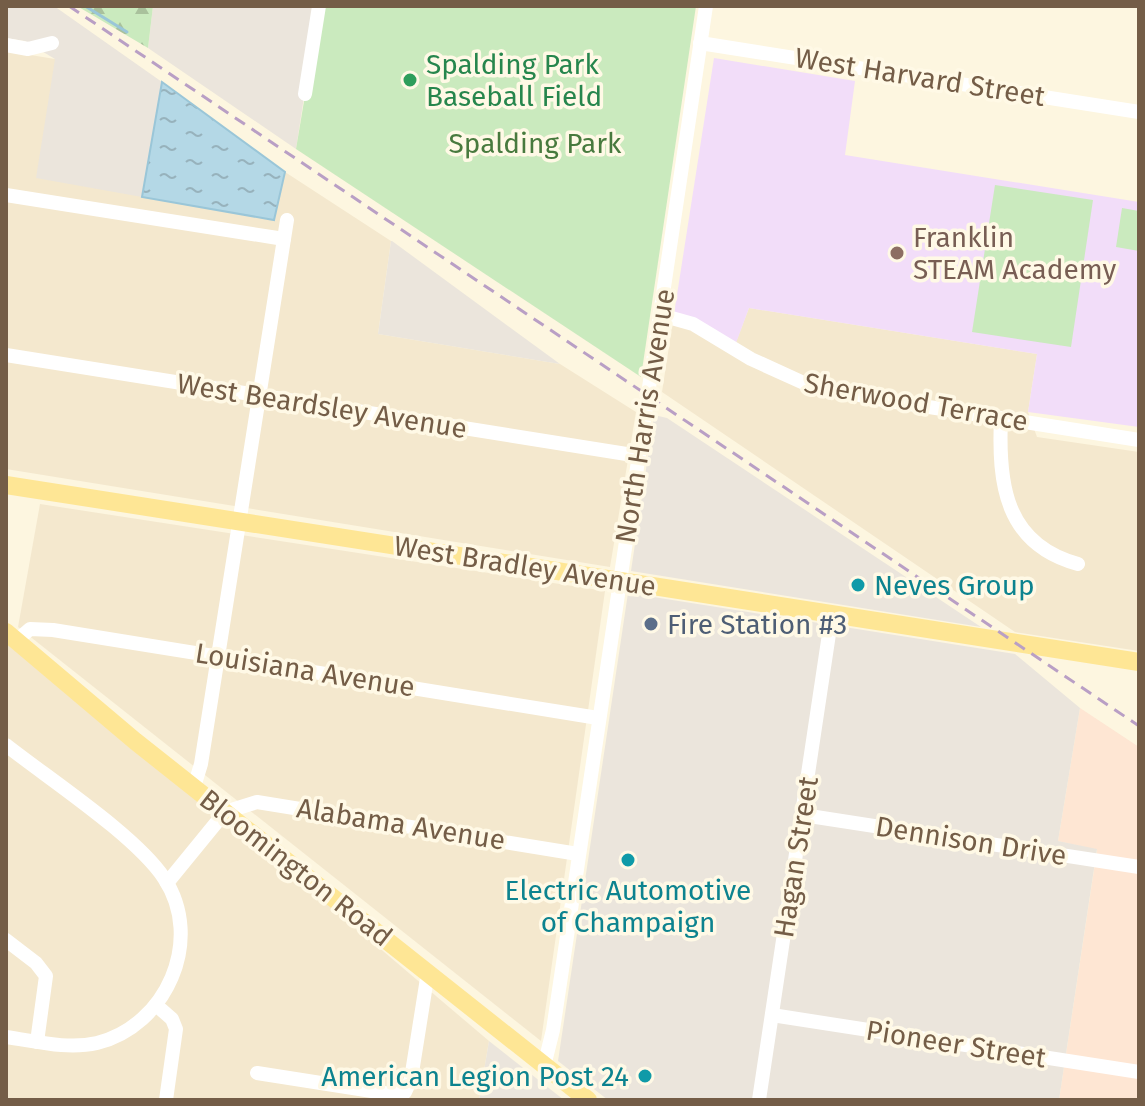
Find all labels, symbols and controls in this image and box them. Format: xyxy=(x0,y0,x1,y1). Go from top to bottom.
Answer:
street label: West Harvard Street xyxy=(793,41,1048,113)
place label: Spalding Park Baseball Field xyxy=(426,48,602,113)
marker: Spalding Park Baseball Field xyxy=(401,71,419,89)
park label: Spalding Park xyxy=(449,127,622,160)
place label: Franklin STEAM Academy xyxy=(913,221,1117,286)
marker: Franklin STEAM Academy xyxy=(888,244,906,262)
street label: North Harris Avenue xyxy=(609,286,681,546)
street label: Sherwood Terrace xyxy=(801,366,1031,438)
street label: West Beardsley Avenue xyxy=(175,367,469,445)
street label: West Bradley Avenue xyxy=(392,529,658,603)
place label: Neves Group xyxy=(874,569,1035,602)
marker: Neves Group xyxy=(849,576,867,594)
place label: Fire Station #3 xyxy=(667,608,847,641)
marker: Fire Station #3 xyxy=(642,615,660,633)
street label: Louisiana Avenue xyxy=(193,636,417,704)
street label: Hagan Street xyxy=(767,773,825,940)
street label: Bloomington Road xyxy=(193,783,399,953)
street label: Alabama Avenue xyxy=(294,791,508,857)
street label: Dennison Drive xyxy=(873,810,1069,872)
marker: Electric Automotive of Champaign xyxy=(619,851,637,869)
place label: Electric Automotive of Champaign xyxy=(505,874,751,939)
street label: Pioneer Street xyxy=(864,1013,1049,1075)
place label: American Legion Post 24 xyxy=(321,1060,629,1093)
marker: American Legion Post 24 xyxy=(636,1067,654,1085)

